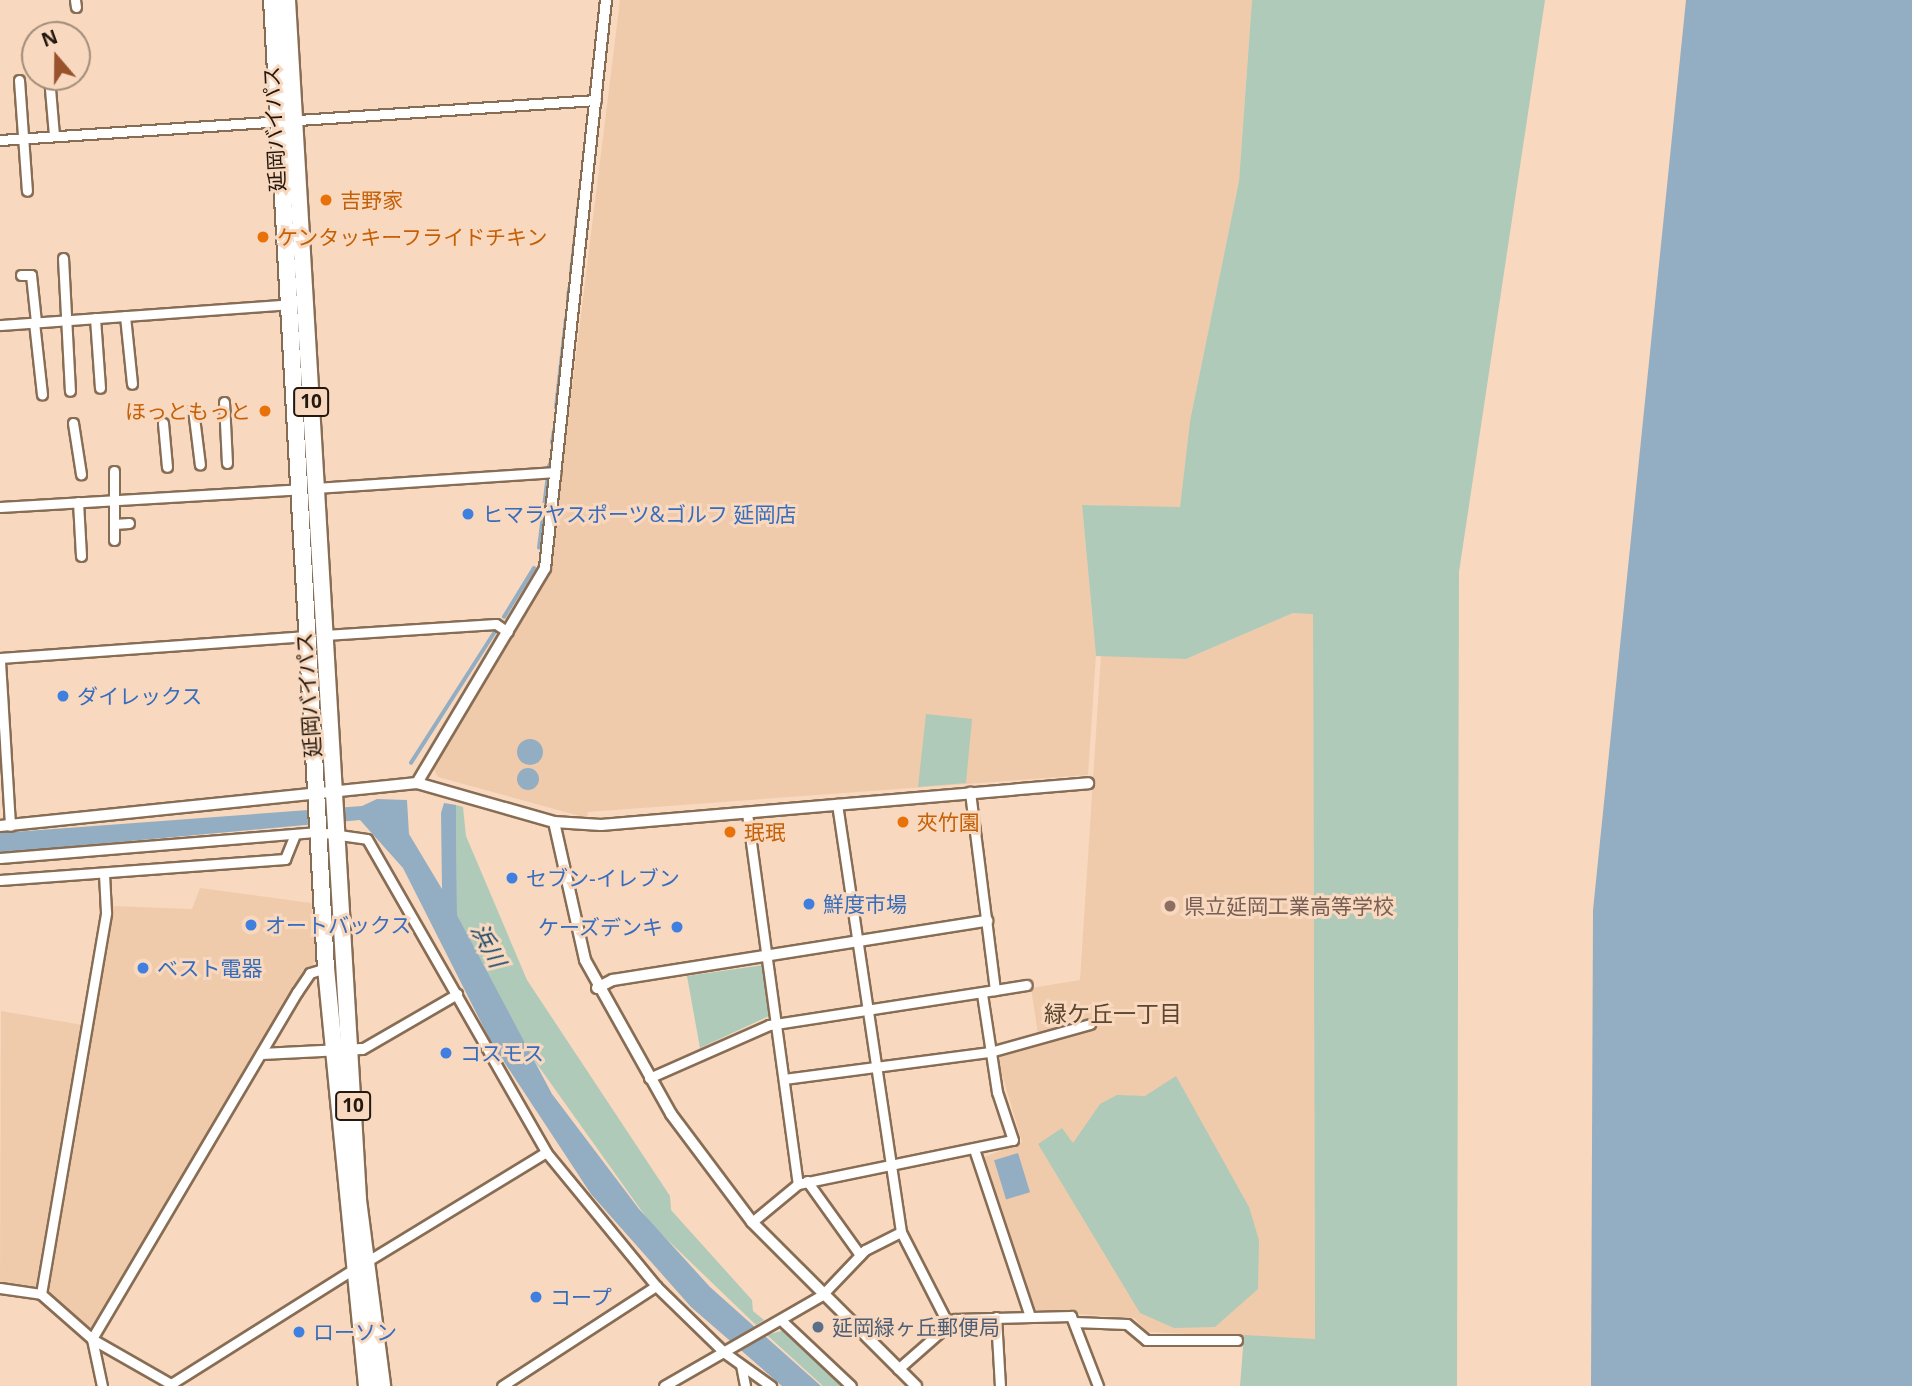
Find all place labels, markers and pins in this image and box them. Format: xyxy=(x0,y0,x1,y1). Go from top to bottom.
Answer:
place label: 吉野家 xyxy=(340,187,403,213)
marker: 吉野家 xyxy=(318,192,334,208)
place label: ケンタッキーフライドチキン xyxy=(277,224,550,250)
marker: ケンタッキーフライドチキン xyxy=(255,229,271,245)
place label: ほっともっと xyxy=(125,398,251,424)
marker: ほっともっと xyxy=(257,403,273,419)
place label: ヒマラヤスポーツ&ゴルフ 延岡店 xyxy=(482,501,797,527)
marker: ヒマラヤスポーツ&ゴルフ 延岡店 xyxy=(460,506,476,522)
place label: ダイレックス xyxy=(77,683,203,709)
marker: ダイレックス xyxy=(55,688,71,704)
place label: 夾竹園 xyxy=(917,809,980,835)
marker: 夾竹園 xyxy=(895,814,911,830)
place label: 珉珉 xyxy=(744,819,786,845)
marker: 珉珉 xyxy=(722,824,738,840)
place label: セブン-イレブン xyxy=(526,865,680,891)
marker: セブン-イレブン xyxy=(504,870,520,886)
place label: 鮮度市場 xyxy=(823,891,907,917)
place label: 県立延岡工業高等学校 xyxy=(1184,893,1394,919)
marker: 鮮度市場 xyxy=(801,896,817,912)
marker: 県立延岡工業高等学校 xyxy=(1162,898,1178,914)
place label: オートバックス xyxy=(265,912,412,938)
place label: ケーズデンキ xyxy=(537,914,663,940)
marker: オートバックス xyxy=(243,917,259,933)
marker: ケーズデンキ xyxy=(669,919,685,935)
place label: ベスト電器 xyxy=(157,955,262,981)
marker: ベスト電器 xyxy=(135,960,151,976)
place label: コスモス xyxy=(460,1040,544,1066)
marker: コスモス xyxy=(438,1045,454,1061)
place label: コープ xyxy=(550,1284,613,1310)
marker: コープ xyxy=(528,1289,544,1305)
place label: 延岡緑ヶ丘郵便局 xyxy=(832,1314,1000,1340)
place label: ローソン xyxy=(313,1319,397,1345)
marker: 延岡緑ヶ丘郵便局 xyxy=(810,1319,826,1335)
marker: ローソン xyxy=(291,1324,307,1340)

